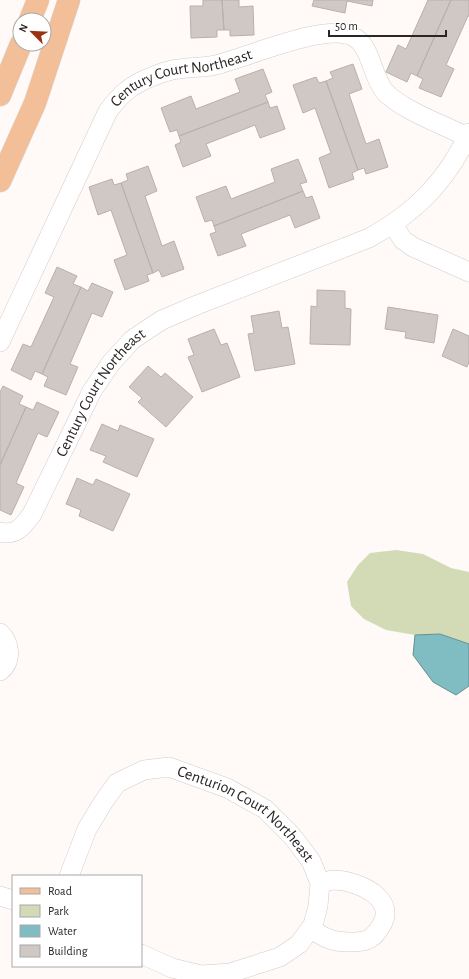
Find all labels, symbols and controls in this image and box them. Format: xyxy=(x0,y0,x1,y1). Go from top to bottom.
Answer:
north arrow xyxy=(12,12,52,52)
scale bar xyxy=(329,12,446,38)
text: 50 m xyxy=(335,20,358,32)
text: N xyxy=(17,22,30,34)
street label: Century Court Northeast xyxy=(107,46,254,110)
street label: Century Court Northeast xyxy=(53,325,148,459)
street label: Centurion Court Northeast xyxy=(175,763,317,865)
legend xyxy=(12,875,142,967)
text: Road xyxy=(48,885,72,897)
text: Park xyxy=(48,905,69,917)
text: Water xyxy=(48,925,77,937)
text: Building xyxy=(48,945,88,957)

